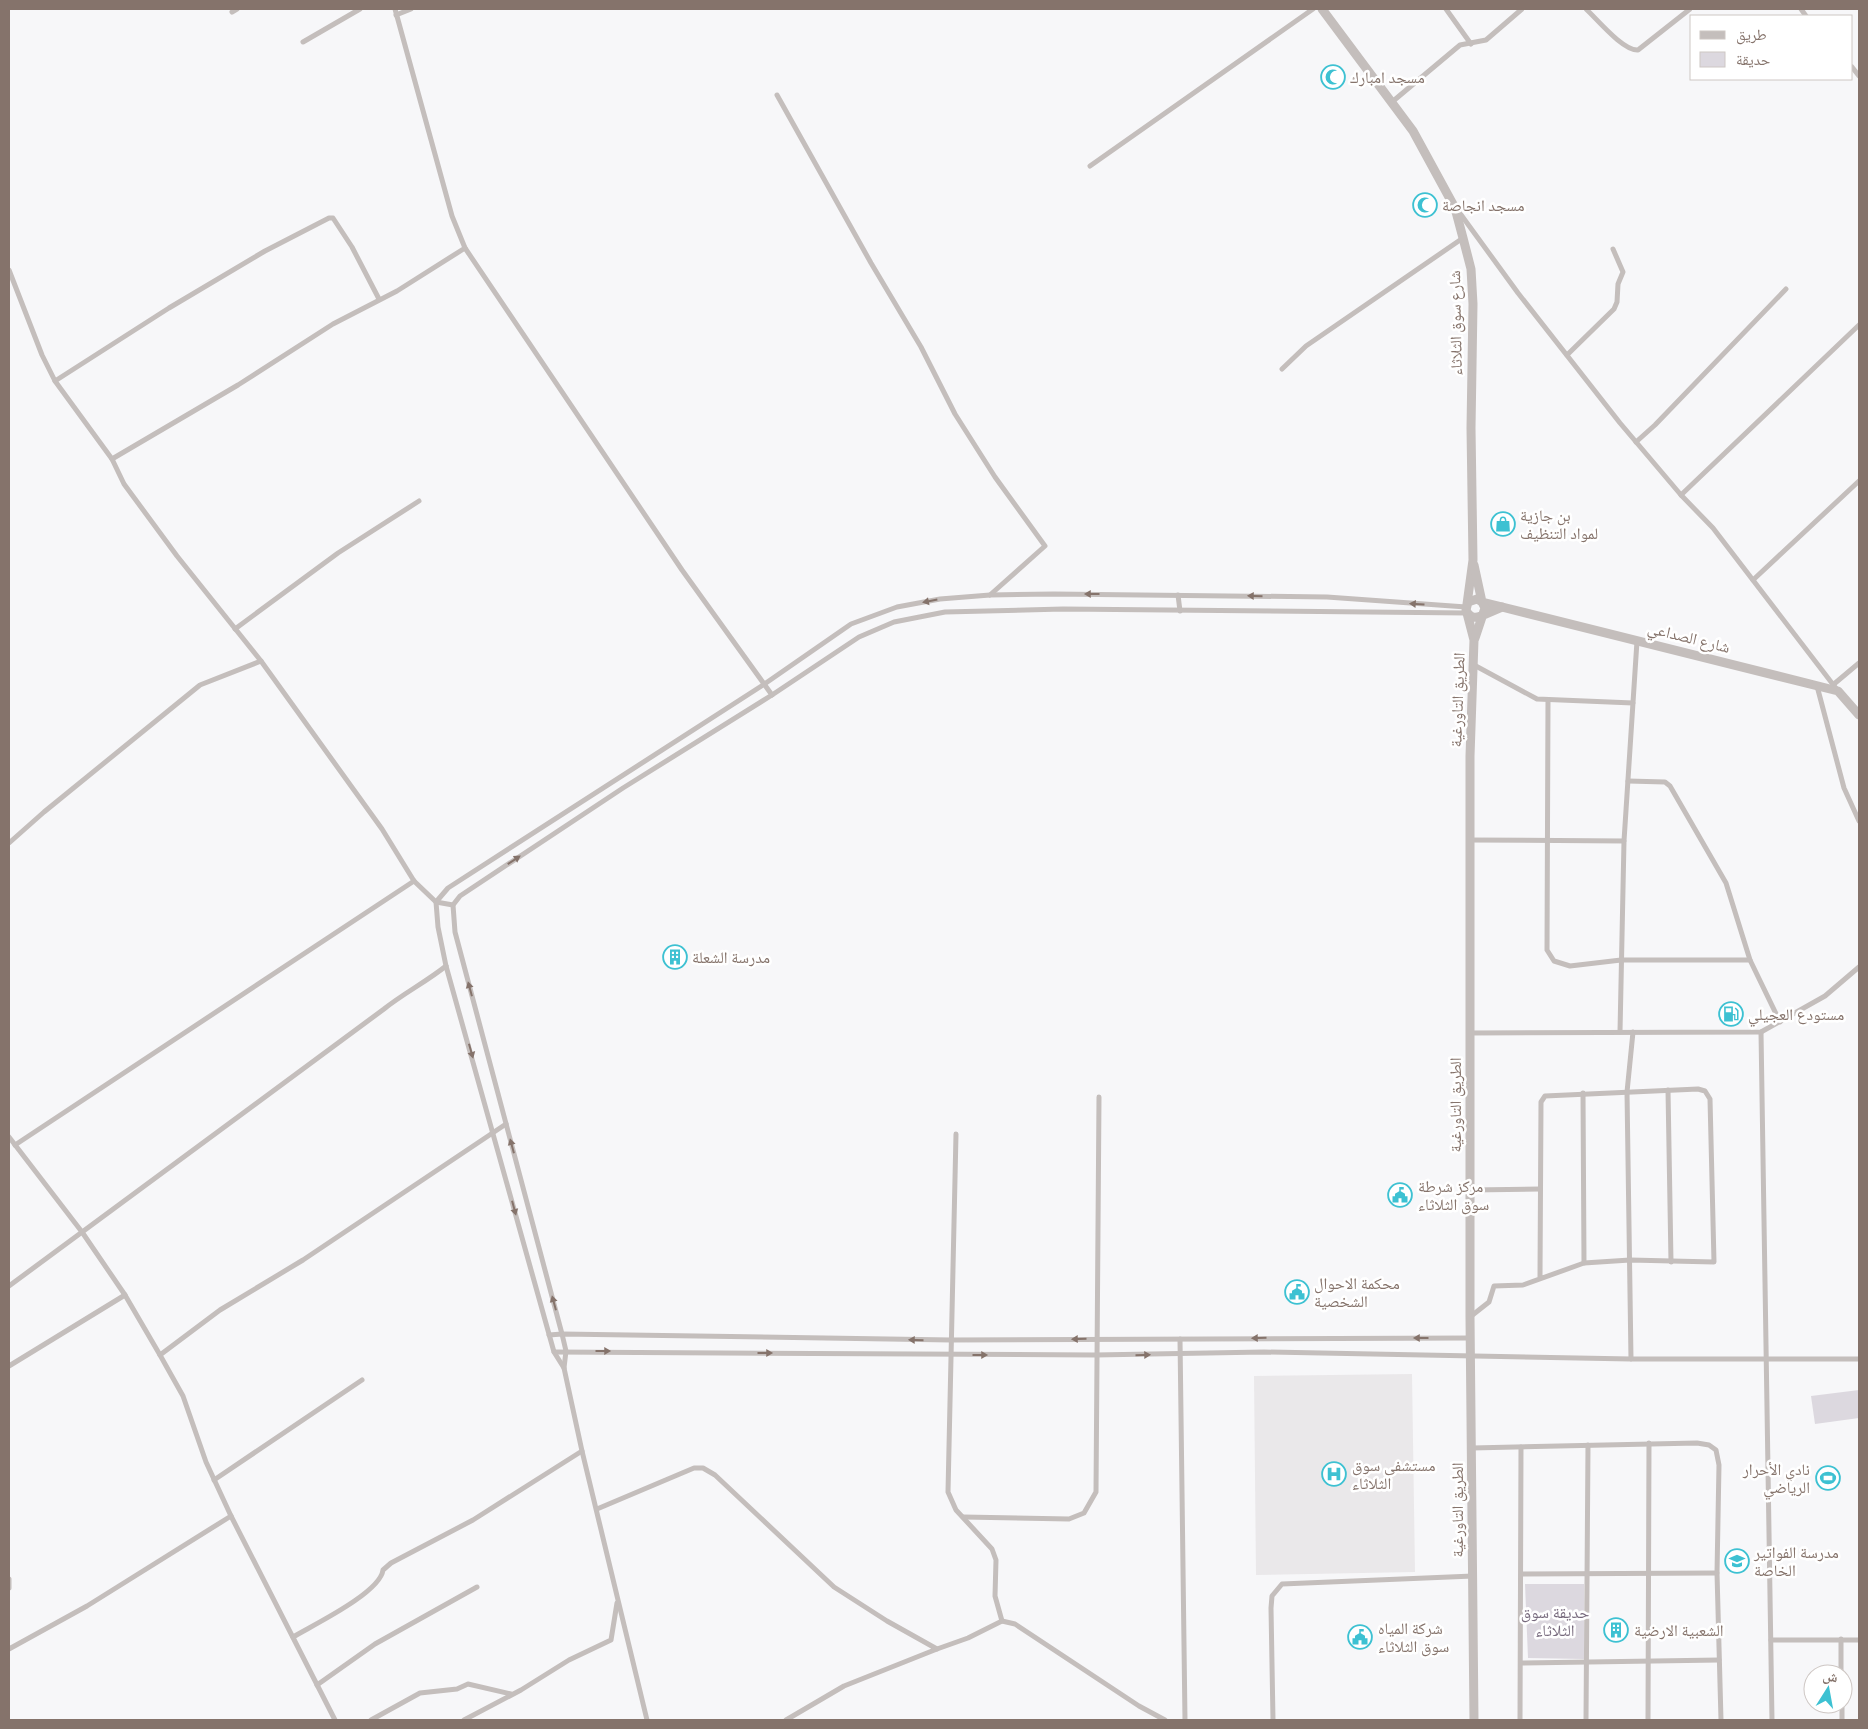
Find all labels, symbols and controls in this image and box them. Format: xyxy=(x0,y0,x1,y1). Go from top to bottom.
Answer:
legend xyxy=(1690,15,1853,80)
text: طريق xyxy=(1736,24,1767,45)
text: حديقة xyxy=(1736,49,1771,70)
mosque icon: مسجد امبارك xyxy=(1320,64,1346,90)
place label: مسجد امبارك xyxy=(1350,66,1425,88)
mosque icon: مسجد انجاصة xyxy=(1412,192,1438,218)
place label: مسجد انجاصة xyxy=(1442,194,1525,216)
street label: شارع سوق الثلاثاء xyxy=(1443,270,1467,376)
place label: بن جازية لمواد التنظيف xyxy=(1520,504,1598,544)
shop icon: بن جازية لمواد التنظيف xyxy=(1490,511,1516,537)
one-way arrow xyxy=(1084,590,1100,598)
one-way arrow xyxy=(1247,592,1263,600)
one-way arrow xyxy=(922,597,938,605)
one-way arrow xyxy=(1409,599,1425,607)
street label: شارع الصداعي xyxy=(1645,616,1733,660)
street label: الطريق التاورغية xyxy=(1444,652,1470,748)
one-way arrow xyxy=(507,855,521,865)
building icon: مدرسة الشعلة xyxy=(662,944,688,970)
place label: مدرسة الشعلة xyxy=(692,946,770,968)
one-way arrow xyxy=(465,982,473,997)
fuel station icon: مستودع العجيلي xyxy=(1718,1001,1744,1027)
place label: مستودع العجيلي xyxy=(1748,1003,1844,1027)
one-way arrow xyxy=(467,1044,475,1059)
street label: الطريق التاورغية xyxy=(1444,1058,1466,1152)
one-way arrow xyxy=(507,1139,515,1154)
place label: مركز شرطة سوق الثلاثاء xyxy=(1418,1175,1489,1215)
public building icon: مركز شرطة سوق الثلاثاء xyxy=(1387,1182,1413,1208)
one-way arrow xyxy=(511,1200,519,1215)
place label: محكمة الاحوال الشخصية xyxy=(1314,1272,1400,1312)
public building icon: محكمة الاحوال الشخصية xyxy=(1284,1279,1310,1305)
one-way arrow xyxy=(550,1296,558,1311)
one-way arrow xyxy=(1413,1334,1429,1342)
one-way arrow xyxy=(908,1335,924,1343)
one-way arrow xyxy=(1070,1335,1086,1343)
one-way arrow xyxy=(1250,1335,1266,1343)
one-way arrow xyxy=(595,1347,611,1355)
one-way arrow xyxy=(758,1349,774,1357)
one-way arrow xyxy=(973,1351,989,1359)
one-way arrow xyxy=(1135,1351,1151,1359)
place label: مستشفى سوق الثلاثاء xyxy=(1352,1454,1435,1494)
place label: نادي الأحرار الرياضي xyxy=(1742,1458,1810,1500)
hospital icon: مستشفى سوق الثلاثاء xyxy=(1321,1461,1347,1487)
street label: الطريق التاورغية xyxy=(1446,1463,1468,1557)
sports icon: نادي الأحرار الرياضي xyxy=(1815,1465,1841,1491)
place label: مدرسة الفواتير الخاصة xyxy=(1753,1541,1839,1581)
school or university icon: مدرسة الفواتير الخاصة xyxy=(1724,1548,1750,1574)
park label: حديقة سوق الثلاثاء xyxy=(1521,1601,1589,1641)
place label: شركة المياه سوق الثلاثاء xyxy=(1378,1617,1449,1657)
building icon: الشعبية الارضية xyxy=(1603,1617,1629,1643)
place label: الشعبية الارضية xyxy=(1634,1619,1724,1641)
public building icon: شركة المياه سوق الثلاثاء xyxy=(1347,1624,1373,1650)
north arrow xyxy=(1803,1664,1853,1714)
text: ش xyxy=(1821,1666,1840,1687)

